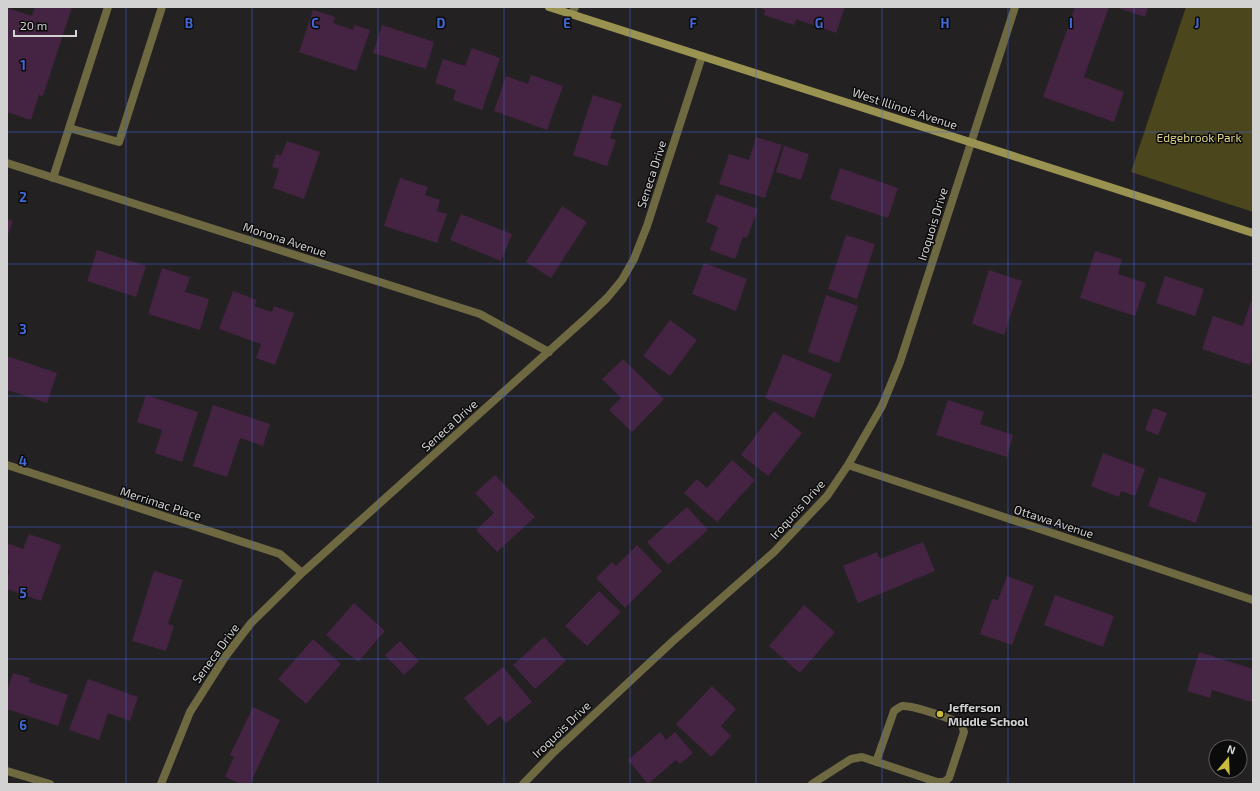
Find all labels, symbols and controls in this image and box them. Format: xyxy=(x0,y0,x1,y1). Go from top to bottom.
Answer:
scale bar xyxy=(14,12,76,38)
text: B xyxy=(185,15,193,31)
text: C xyxy=(311,15,319,31)
text: D xyxy=(437,15,446,31)
text: E xyxy=(563,15,571,31)
text: F xyxy=(689,15,697,31)
text: G xyxy=(815,15,823,31)
text: H xyxy=(941,15,950,31)
text: I xyxy=(1069,15,1073,31)
text: J xyxy=(1195,15,1199,31)
text: 20 m xyxy=(20,18,47,32)
text: 1 xyxy=(20,57,26,73)
street label: West Illinois Avenue xyxy=(851,84,959,132)
park label: Edgebrook Park xyxy=(1156,130,1242,144)
street label: Seneca Drive xyxy=(633,138,669,210)
street label: Iroquois Drive xyxy=(914,186,950,262)
text: 2 xyxy=(19,189,27,205)
street label: Monona Avenue xyxy=(241,219,329,259)
text: 3 xyxy=(19,321,27,337)
street label: Seneca Drive xyxy=(418,396,480,454)
text: 4 xyxy=(19,453,27,469)
street label: Iroquois Drive xyxy=(767,476,827,542)
street label: Merrimac Place xyxy=(119,483,203,523)
street label: Ottawa Avenue xyxy=(1012,502,1096,540)
text: 5 xyxy=(19,585,27,601)
street label: Seneca Drive xyxy=(189,620,241,686)
street label: Iroquois Drive xyxy=(529,698,593,760)
place label: Jefferson Middle School xyxy=(948,700,1028,728)
marker: Jefferson Middle School xyxy=(935,709,945,719)
text: 6 xyxy=(19,717,27,733)
north arrow xyxy=(1208,739,1248,779)
text: N xyxy=(1226,742,1237,757)

